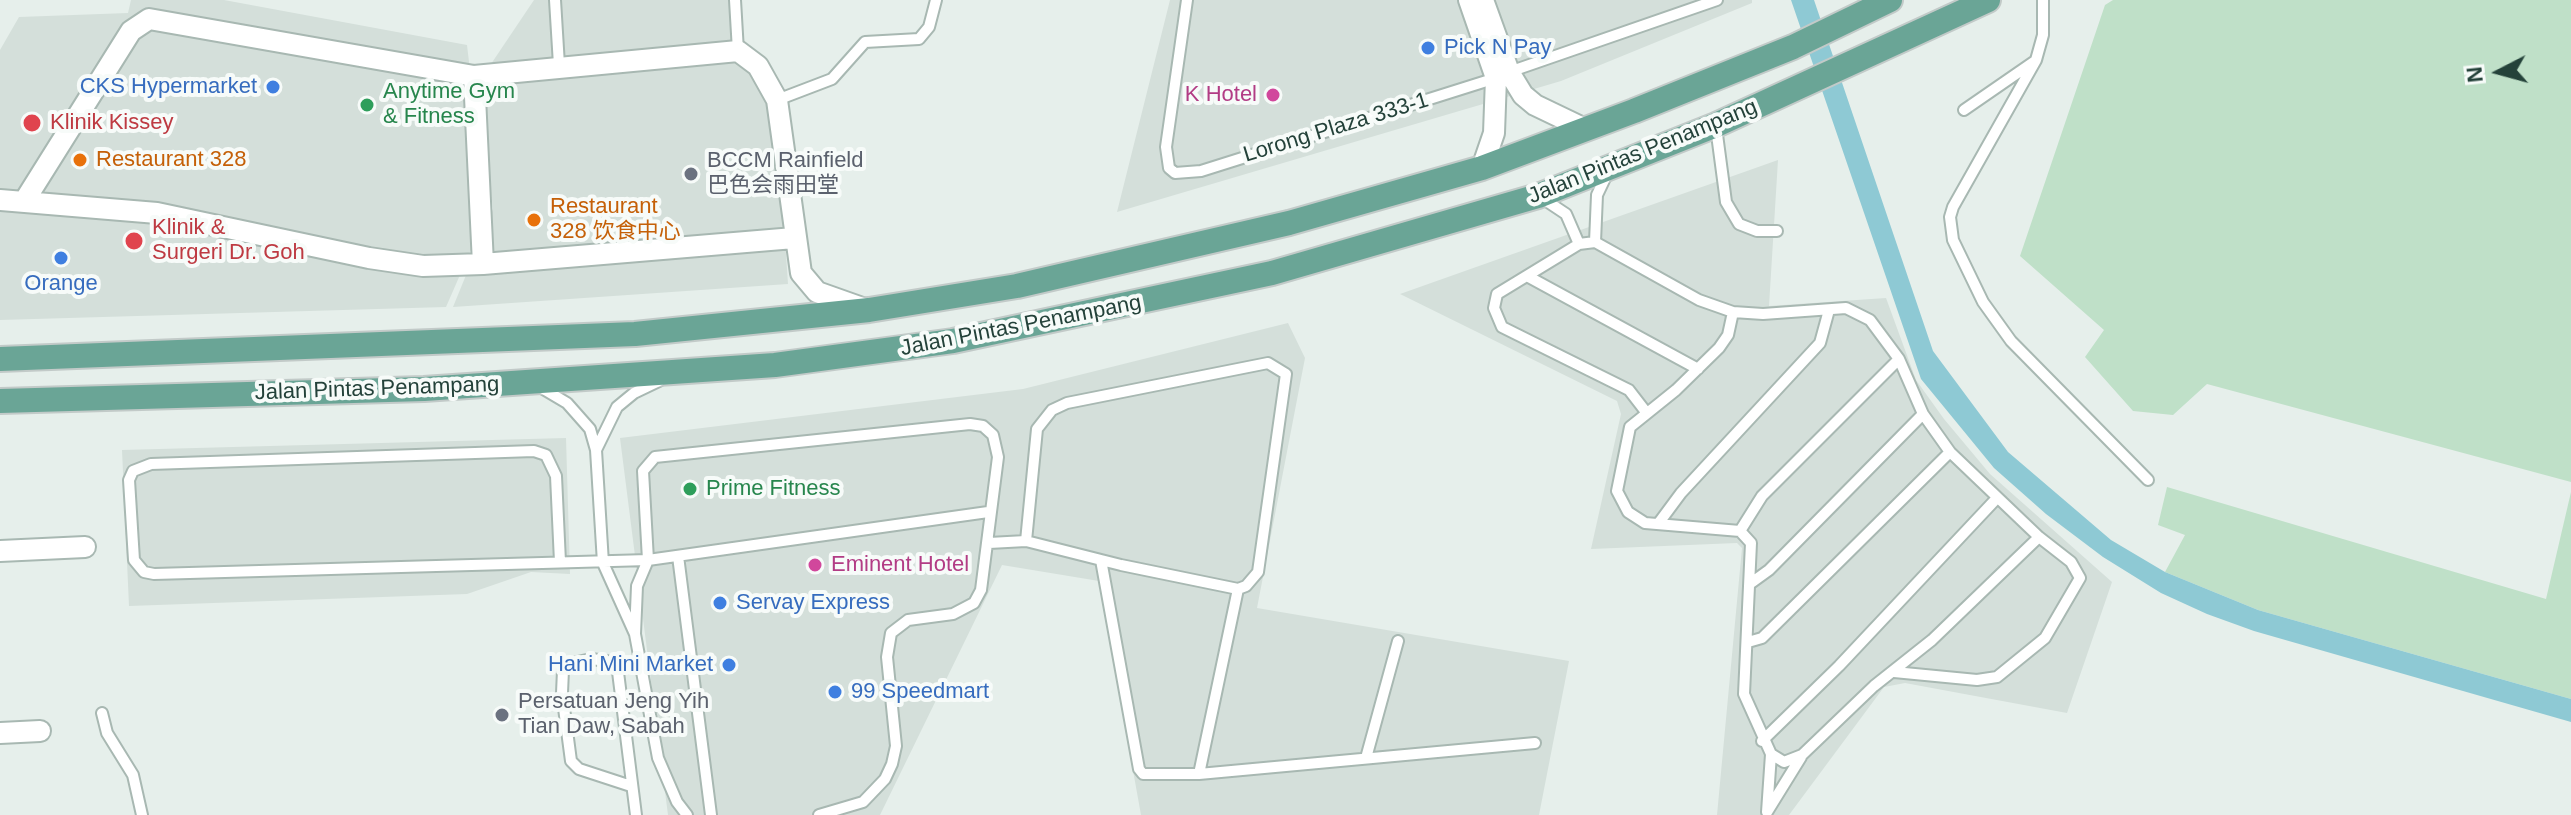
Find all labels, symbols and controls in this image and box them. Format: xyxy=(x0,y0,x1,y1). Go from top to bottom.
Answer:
north arrow xyxy=(2459,32,2539,112)
place label: Pick N Pay xyxy=(1444,35,1552,61)
marker: Pick N Pay xyxy=(1419,39,1437,57)
text: N xyxy=(2461,65,2488,84)
place label: CKS Hypermarket xyxy=(80,74,257,100)
marker: CKS Hypermarket xyxy=(264,78,282,96)
place label: Anytime Gym & Fitness xyxy=(383,79,515,130)
place label: K Hotel xyxy=(1185,82,1257,108)
marker: K Hotel xyxy=(1264,86,1282,104)
street label: Lorong Plaza 333-1 xyxy=(1240,87,1432,169)
street label: Jalan Pintas Penampang xyxy=(1525,94,1761,210)
marker: Anytime Gym & Fitness xyxy=(358,96,376,114)
place label: Klinik Kissey xyxy=(50,110,173,136)
marker: Klinik Kissey xyxy=(21,112,43,134)
place label: Restaurant 328 xyxy=(96,147,246,173)
place label: BCCM Rainfield 巴色会雨田堂 xyxy=(707,148,863,200)
marker: Restaurant 328 xyxy=(71,151,89,169)
marker: BCCM Rainfield 巴色会雨田堂 xyxy=(682,165,700,183)
place label: Restaurant 328 饮食中心 xyxy=(550,194,681,246)
marker: Restaurant 328 饮食中心 xyxy=(525,211,543,229)
place label: Klinik & Surgeri Dr. Goh xyxy=(152,215,305,266)
marker: Klinik & Surgeri Dr. Goh xyxy=(123,230,145,252)
marker: Orange xyxy=(52,249,70,267)
place label: Orange xyxy=(24,271,98,297)
street label: Jalan Pintas Penampang xyxy=(898,290,1144,362)
street label: Jalan Pintas Penampang xyxy=(254,372,500,406)
place label: Prime Fitness xyxy=(706,476,840,502)
marker: Prime Fitness xyxy=(681,480,699,498)
place label: Eminent Hotel xyxy=(831,552,969,578)
marker: Eminent Hotel xyxy=(806,556,824,574)
place label: Servay Express xyxy=(736,590,890,616)
marker: Servay Express xyxy=(711,594,729,612)
place label: Hani Mini Market xyxy=(548,652,713,678)
marker: Hani Mini Market xyxy=(720,656,738,674)
place label: 99 Speedmart xyxy=(851,679,989,705)
marker: 99 Speedmart xyxy=(826,683,844,701)
place label: Persatuan Jeng Yih Tian Daw, Sabah xyxy=(518,689,709,740)
marker: Persatuan Jeng Yih Tian Daw, Sabah xyxy=(493,706,511,724)

